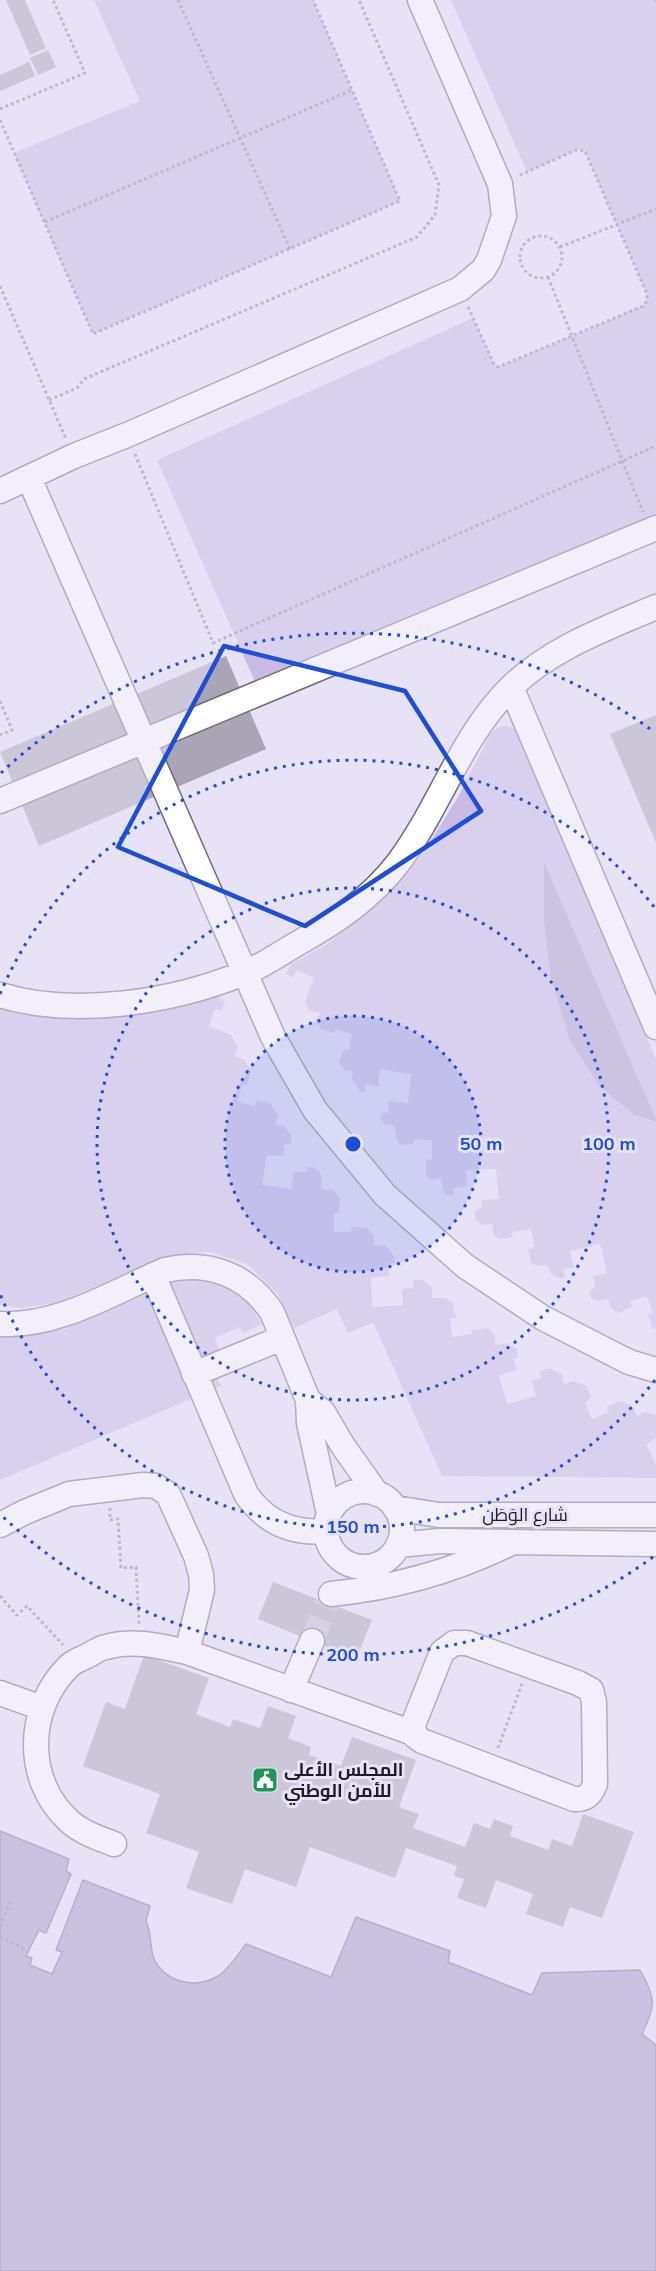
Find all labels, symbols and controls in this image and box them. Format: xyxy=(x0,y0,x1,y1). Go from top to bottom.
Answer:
text: 50 m xyxy=(460,1132,502,1155)
text: 100 m xyxy=(582,1132,636,1155)
centre of rings xyxy=(343,1134,363,1154)
street label: شارع الوَطَن xyxy=(482,1503,568,1527)
text: 150 m xyxy=(326,1515,380,1538)
text: 200 m xyxy=(326,1643,380,1666)
place label: المجلس الأعلى للأمن الوطني xyxy=(284,1758,403,1806)
public building icon: المجلس الأعلى للأمن الوطني xyxy=(250,1765,280,1795)

